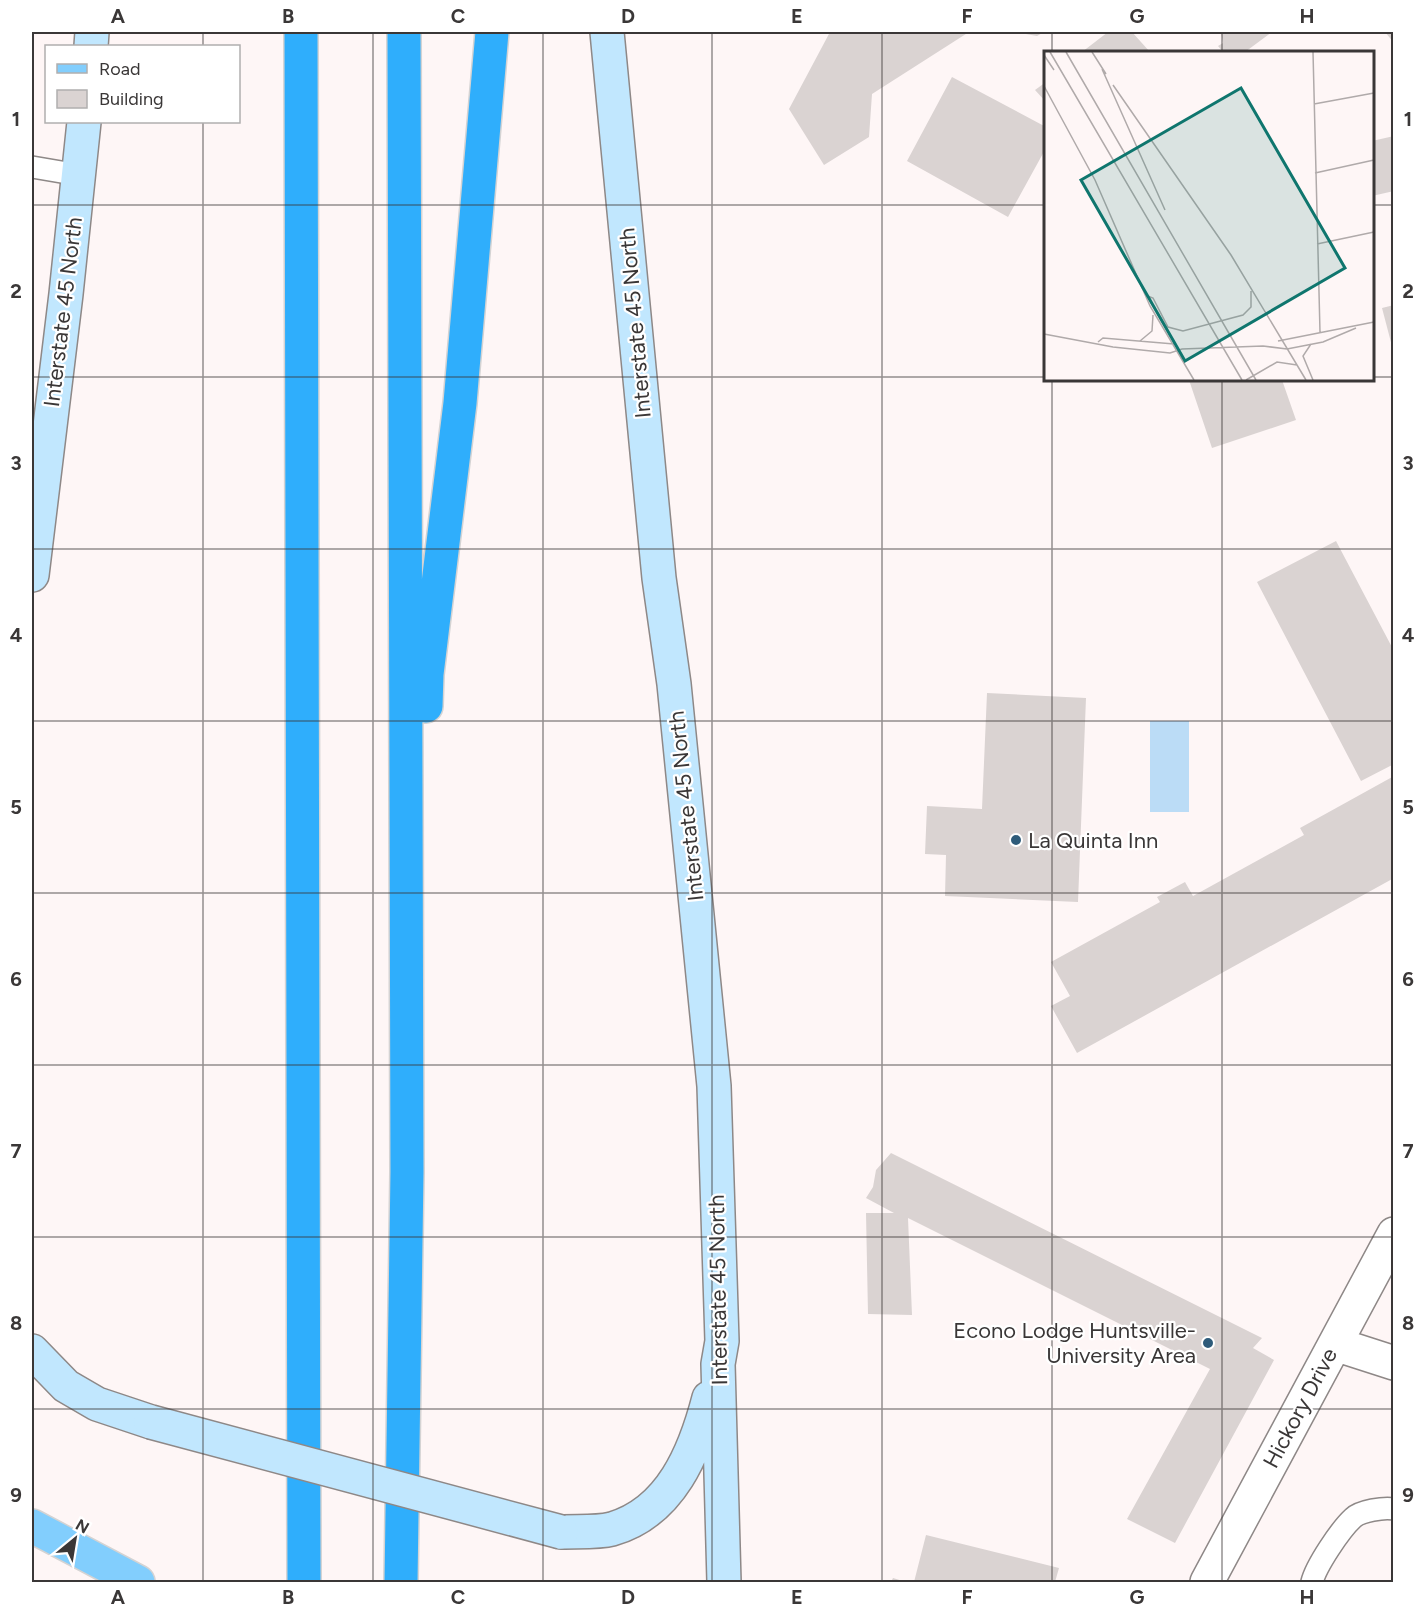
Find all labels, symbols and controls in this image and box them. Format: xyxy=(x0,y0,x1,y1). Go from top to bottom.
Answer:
text: A xyxy=(111,4,126,28)
text: B xyxy=(282,4,294,28)
text: C xyxy=(451,4,465,28)
text: D xyxy=(621,4,635,28)
text: E xyxy=(791,4,803,28)
text: F xyxy=(961,4,973,28)
text: G xyxy=(1130,4,1145,28)
text: H xyxy=(1300,4,1315,28)
legend xyxy=(45,45,240,123)
inset map xyxy=(1044,51,1374,381)
text: Road xyxy=(99,58,140,80)
text: Building xyxy=(99,88,164,110)
text: 1 xyxy=(12,107,20,131)
text: 1 xyxy=(1404,107,1412,131)
street label: Interstate 45 North xyxy=(38,216,88,408)
street label: Interstate 45 North xyxy=(613,227,657,419)
text: 2 xyxy=(10,279,22,303)
text: 2 xyxy=(1402,279,1414,303)
text: 3 xyxy=(10,451,22,475)
text: 3 xyxy=(1402,451,1414,475)
text: 4 xyxy=(10,623,23,647)
text: 4 xyxy=(1402,623,1415,647)
street label: Interstate 45 North xyxy=(663,710,709,902)
text: 5 xyxy=(10,795,22,819)
text: 5 xyxy=(1402,795,1414,819)
place label: La Quinta Inn xyxy=(1028,827,1158,854)
marker: La Quinta Inn xyxy=(1009,833,1023,847)
text: 6 xyxy=(10,967,22,991)
text: 6 xyxy=(1402,967,1414,991)
text: 7 xyxy=(10,1139,22,1163)
text: 7 xyxy=(1402,1139,1414,1163)
street label: Interstate 45 North xyxy=(703,1194,733,1386)
text: 8 xyxy=(10,1311,22,1335)
text: 8 xyxy=(1402,1311,1414,1335)
place label: Econo Lodge Huntsville- University Area xyxy=(953,1317,1196,1369)
marker: Econo Lodge Huntsville- University Area xyxy=(1201,1336,1215,1350)
street label: Hickory Drive xyxy=(1257,1343,1343,1473)
text: 9 xyxy=(10,1483,22,1507)
text: 9 xyxy=(1402,1483,1414,1507)
north arrow xyxy=(45,1509,105,1569)
text: N xyxy=(72,1515,92,1538)
text: A xyxy=(111,1585,126,1609)
text: B xyxy=(282,1585,294,1609)
text: C xyxy=(451,1585,465,1609)
text: D xyxy=(621,1585,635,1609)
text: E xyxy=(791,1585,803,1609)
text: F xyxy=(961,1585,973,1609)
text: G xyxy=(1130,1585,1145,1609)
text: H xyxy=(1300,1585,1315,1609)

